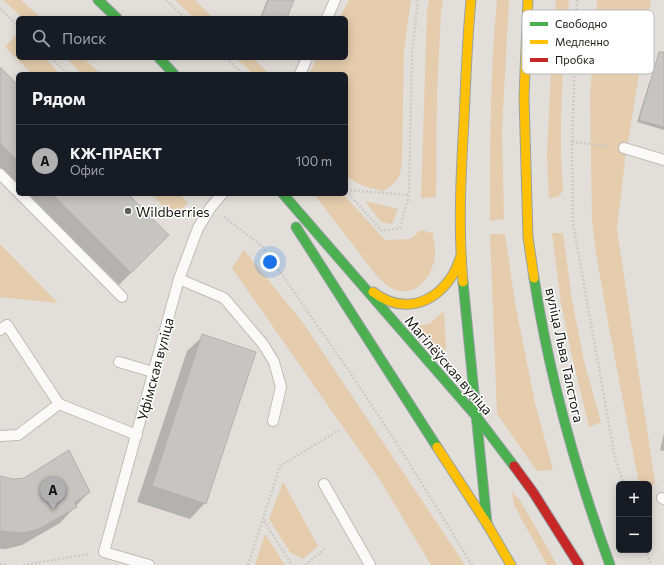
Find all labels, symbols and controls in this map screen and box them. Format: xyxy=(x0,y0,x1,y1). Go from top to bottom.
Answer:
legend xyxy=(522,10,654,74)
search box xyxy=(16,16,348,60)
text: Свободно xyxy=(555,17,608,30)
icon: search xyxy=(30,27,52,49)
text: Поиск xyxy=(62,29,106,47)
text: Медленно xyxy=(555,35,610,48)
text: Пробка xyxy=(555,53,594,66)
text: Рядом xyxy=(32,88,86,109)
text: КЖ-ПРАЕКТ xyxy=(70,144,162,162)
text: A xyxy=(40,153,50,169)
text: 100 m xyxy=(296,153,332,169)
text: Офис xyxy=(70,162,105,178)
place label: Wildberries xyxy=(136,203,210,220)
marker: Wildberries xyxy=(123,206,133,216)
your location xyxy=(260,252,280,272)
street label: вуліца Льва Талстога xyxy=(542,286,588,424)
street label: Магілёўская вуліца xyxy=(401,312,497,418)
street label: Уфімская вуліца xyxy=(133,316,177,422)
pin: A xyxy=(40,477,66,510)
map controls xyxy=(616,481,652,553)
button: + xyxy=(616,481,652,517)
button: − xyxy=(616,517,652,553)

